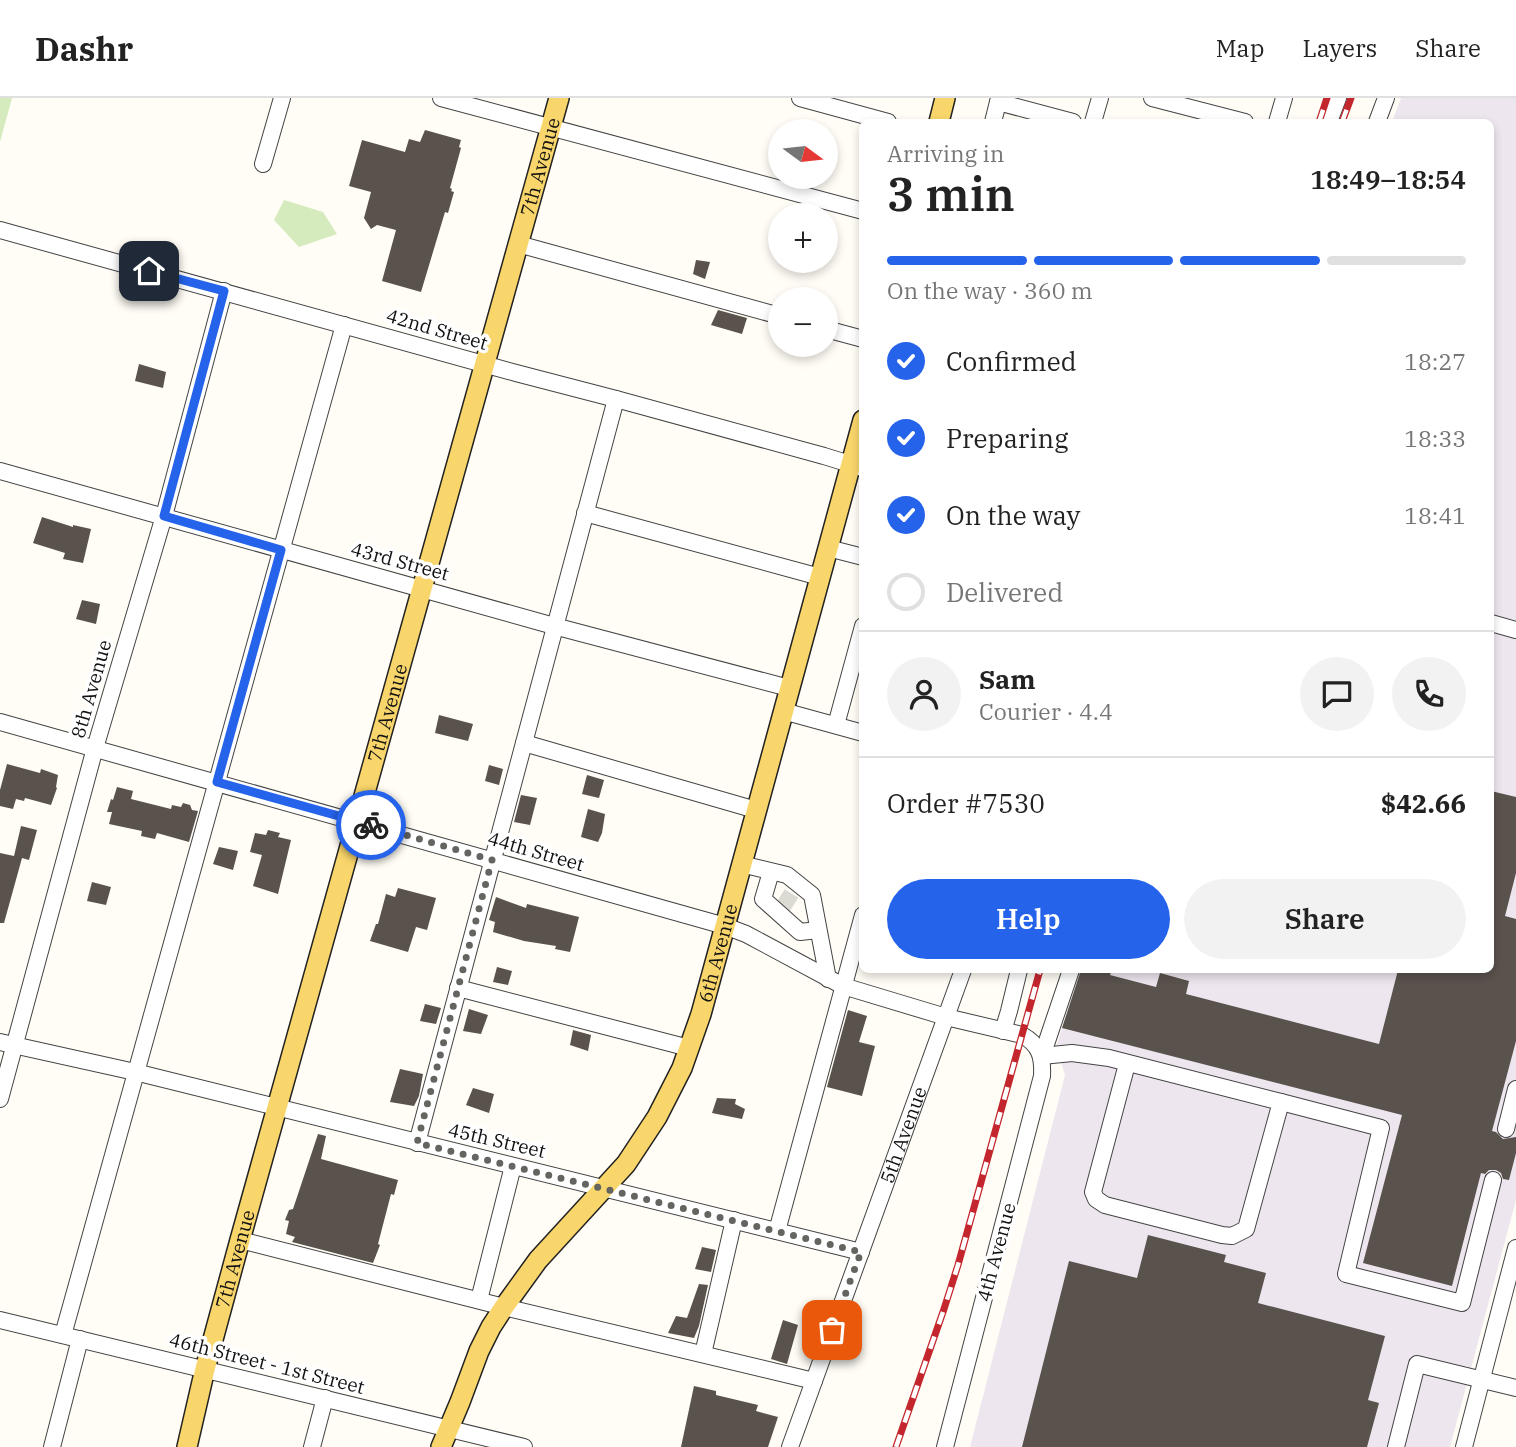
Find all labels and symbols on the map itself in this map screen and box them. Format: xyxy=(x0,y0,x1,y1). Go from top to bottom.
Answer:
street label: 7th Avenue xyxy=(515,115,565,219)
north arrow xyxy=(768,119,838,189)
pin xyxy=(119,241,179,301)
street label: 42nd Street xyxy=(384,303,491,355)
street label: 43rd Street xyxy=(348,536,452,586)
street label: 8th Avenue xyxy=(66,637,116,741)
street label: 7th Avenue xyxy=(362,661,412,765)
courier xyxy=(336,790,406,860)
street label: 44th Street xyxy=(485,826,587,876)
street label: 6th Avenue xyxy=(693,901,743,1005)
street label: 5th Avenue xyxy=(875,1083,932,1187)
street label: 45th Street xyxy=(446,1117,548,1163)
street label: 4th Avenue xyxy=(971,1200,1021,1304)
street label: 7th Avenue xyxy=(210,1207,260,1311)
pin xyxy=(802,1300,862,1360)
street label: 46th Street - 1st Street xyxy=(167,1327,367,1399)

